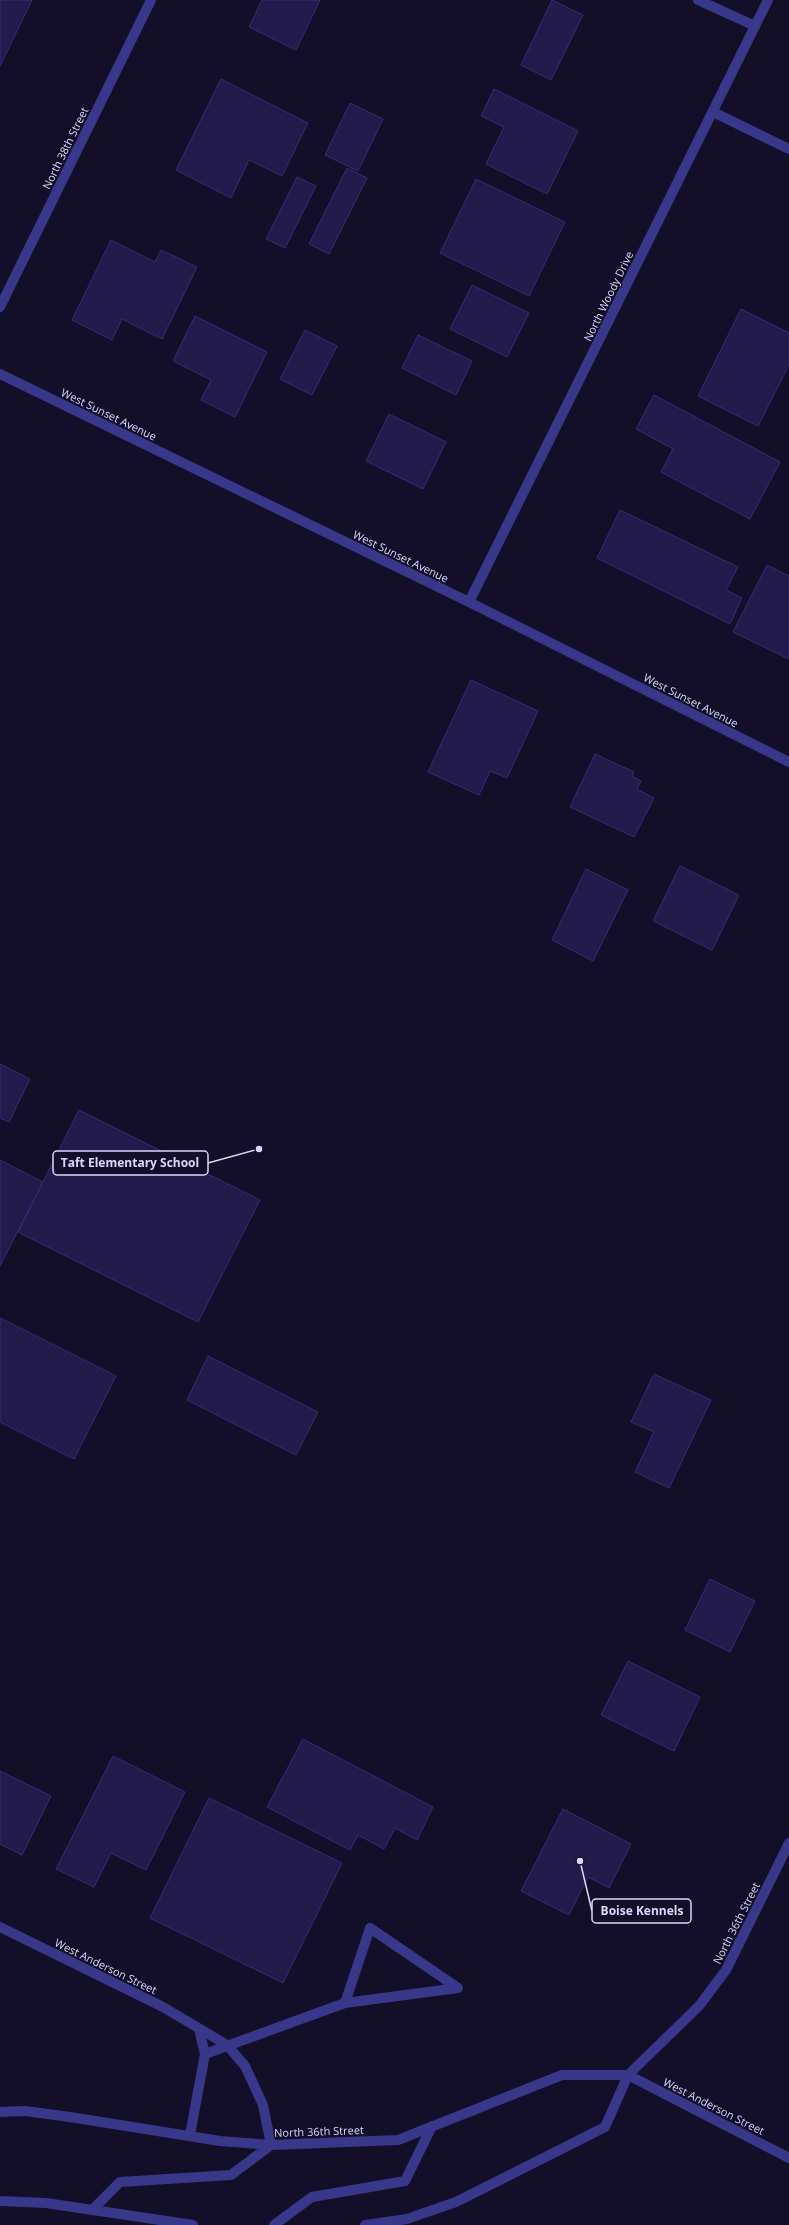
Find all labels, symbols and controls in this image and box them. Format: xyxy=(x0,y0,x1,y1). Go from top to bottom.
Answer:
street label: North 38th Street xyxy=(39,104,91,192)
street label: North Woody Drive xyxy=(580,249,636,343)
street label: West Sunset Avenue xyxy=(59,384,159,444)
street label: West Sunset Avenue xyxy=(351,526,451,586)
street label: West Sunset Avenue xyxy=(641,670,741,730)
callout: Taft Elementary School xyxy=(53,1151,208,1175)
text: Taft Elementary School xyxy=(61,1154,199,1171)
street label: North 36th Street xyxy=(709,1880,763,1966)
callout: Boise Kennels xyxy=(592,1899,691,1923)
text: Boise Kennels xyxy=(601,1902,683,1919)
street label: West Anderson Street xyxy=(53,1935,160,1997)
street label: West Anderson Street xyxy=(661,2074,767,2138)
street label: North 36th Street xyxy=(274,2122,364,2140)

